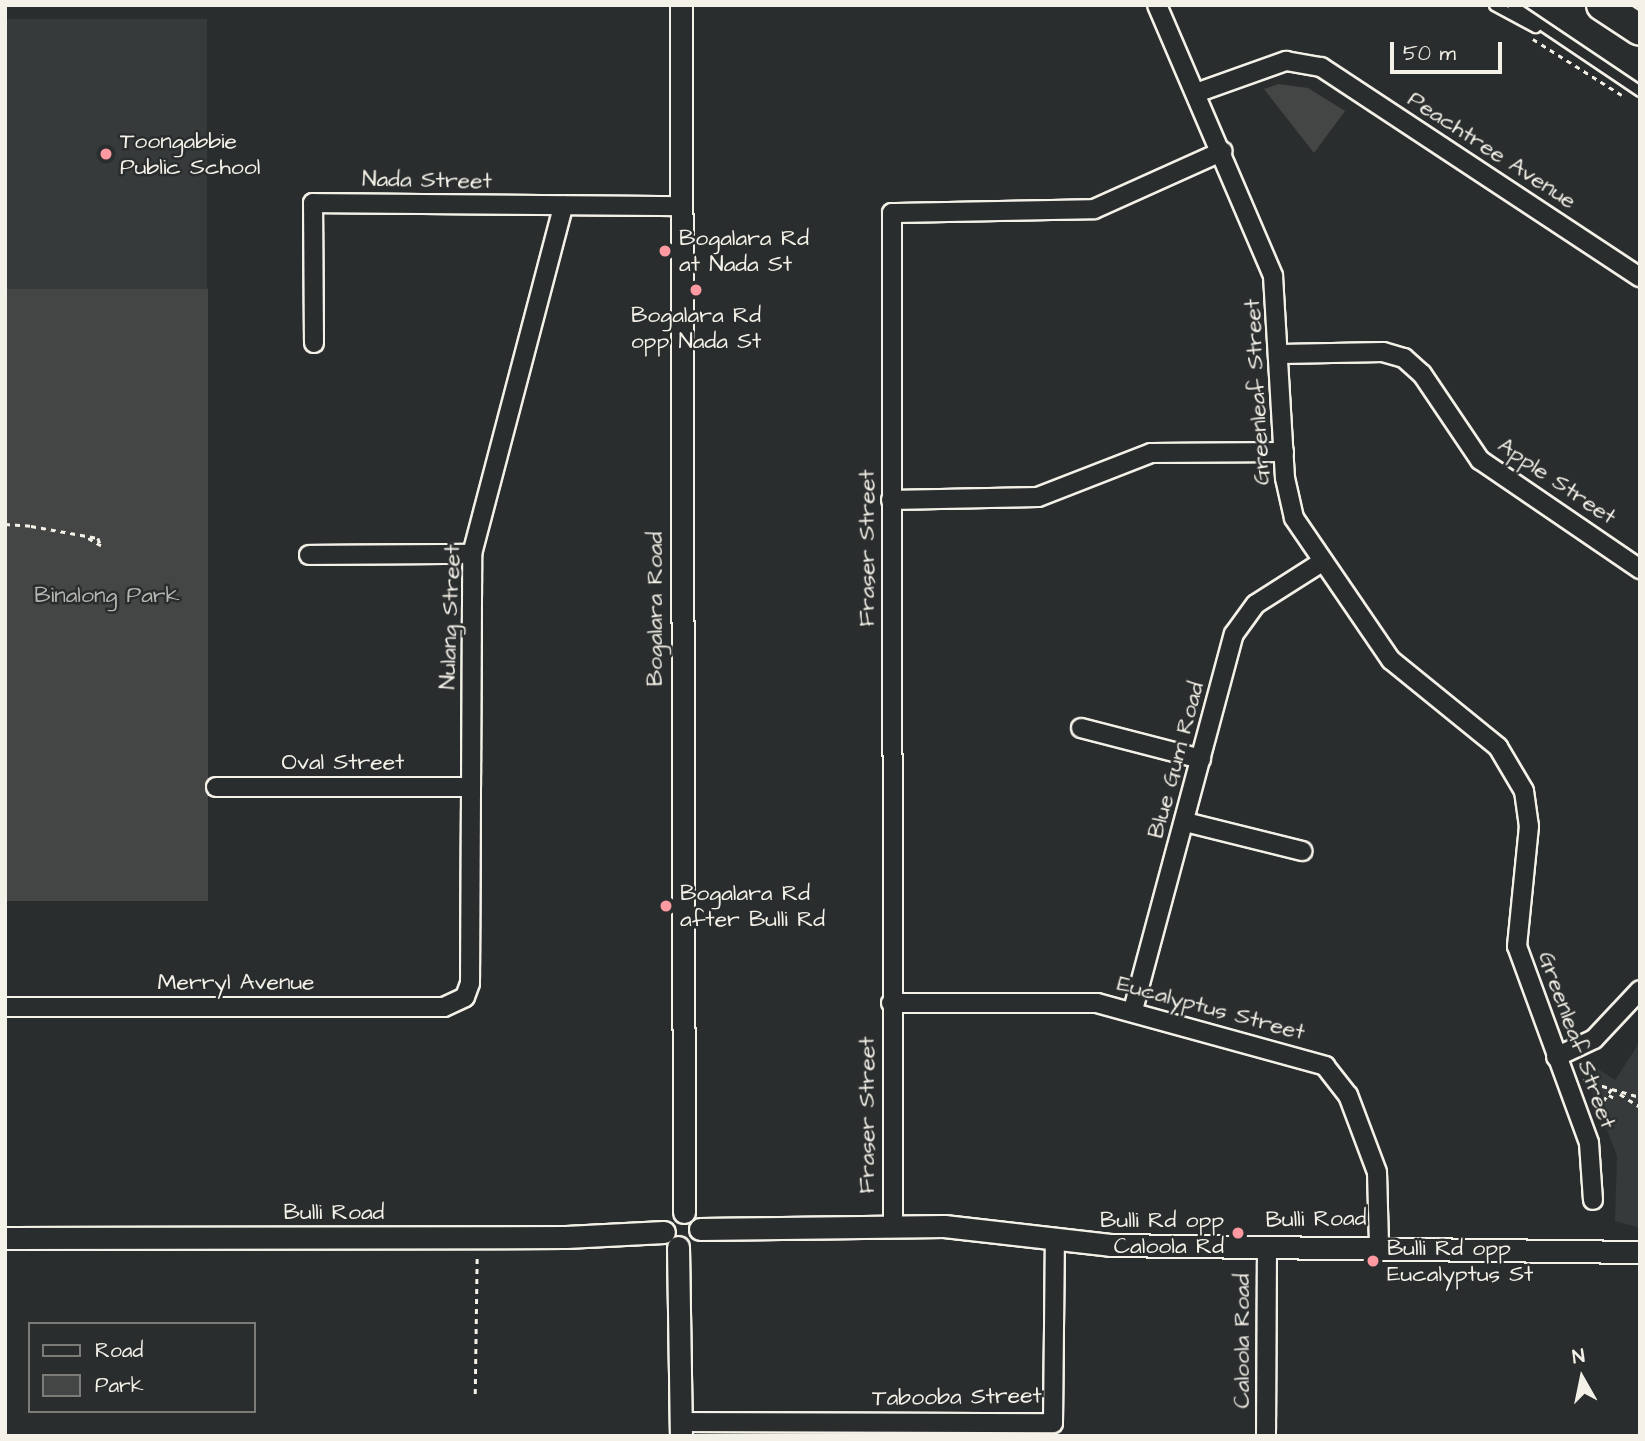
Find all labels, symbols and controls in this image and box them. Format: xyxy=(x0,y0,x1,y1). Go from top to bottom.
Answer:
scale bar xyxy=(1393,28,1505,72)
text: 50 m xyxy=(1403,39,1456,68)
street label: Peachtree Avenue xyxy=(1402,85,1582,215)
place label: Toongabbie Public School xyxy=(120,127,260,181)
marker: Toongabbie Public School xyxy=(98,146,114,162)
street label: Nada Street xyxy=(362,165,492,195)
place label: Bogalara Rd at Nada St xyxy=(679,224,809,278)
marker: Bogalara Rd at Nada St xyxy=(657,243,673,259)
marker: Bogalara Rd opp Nada St xyxy=(688,282,704,298)
street label: Greenleaf Street xyxy=(1238,298,1276,486)
place label: Bogalara Rd opp Nada St xyxy=(631,301,761,355)
street label: Apple Street xyxy=(1493,431,1621,531)
street label: Fraser Street xyxy=(853,469,881,627)
street label: Bogalara Road xyxy=(641,532,669,686)
street label: Nulang Street xyxy=(434,544,466,690)
park label: Binalong Park xyxy=(34,581,180,609)
street label: Blue Gum Road xyxy=(1142,679,1210,841)
street label: Oval Street xyxy=(282,748,404,776)
place label: Bogalara Rd after Bulli Rd xyxy=(680,879,825,933)
marker: Bogalara Rd after Bulli Rd xyxy=(658,898,674,914)
street label: Greenleaf Street xyxy=(1532,948,1622,1132)
street label: Merryl Avenue xyxy=(157,968,315,996)
street label: Eucalyptus Street xyxy=(1114,970,1308,1046)
street label: Fraser Street xyxy=(853,1036,881,1194)
street label: Bulli Road xyxy=(284,1198,384,1226)
street label: Bulli Road xyxy=(1265,1204,1367,1234)
place label: Bulli Rd opp Caloola Rd xyxy=(1100,1206,1224,1260)
marker: Bulli Rd opp Caloola Rd xyxy=(1230,1225,1246,1241)
place label: Bulli Rd opp Eucalyptus St xyxy=(1387,1234,1533,1288)
marker: Bulli Rd opp Eucalyptus St xyxy=(1365,1253,1381,1269)
street label: Caloola Road xyxy=(1228,1274,1256,1408)
legend xyxy=(28,1322,256,1413)
text: Road xyxy=(95,1336,143,1365)
text: N xyxy=(1571,1342,1587,1371)
north arrow xyxy=(1547,1343,1617,1413)
text: Park xyxy=(95,1371,144,1400)
street label: Tabooba Street xyxy=(872,1382,1042,1412)

